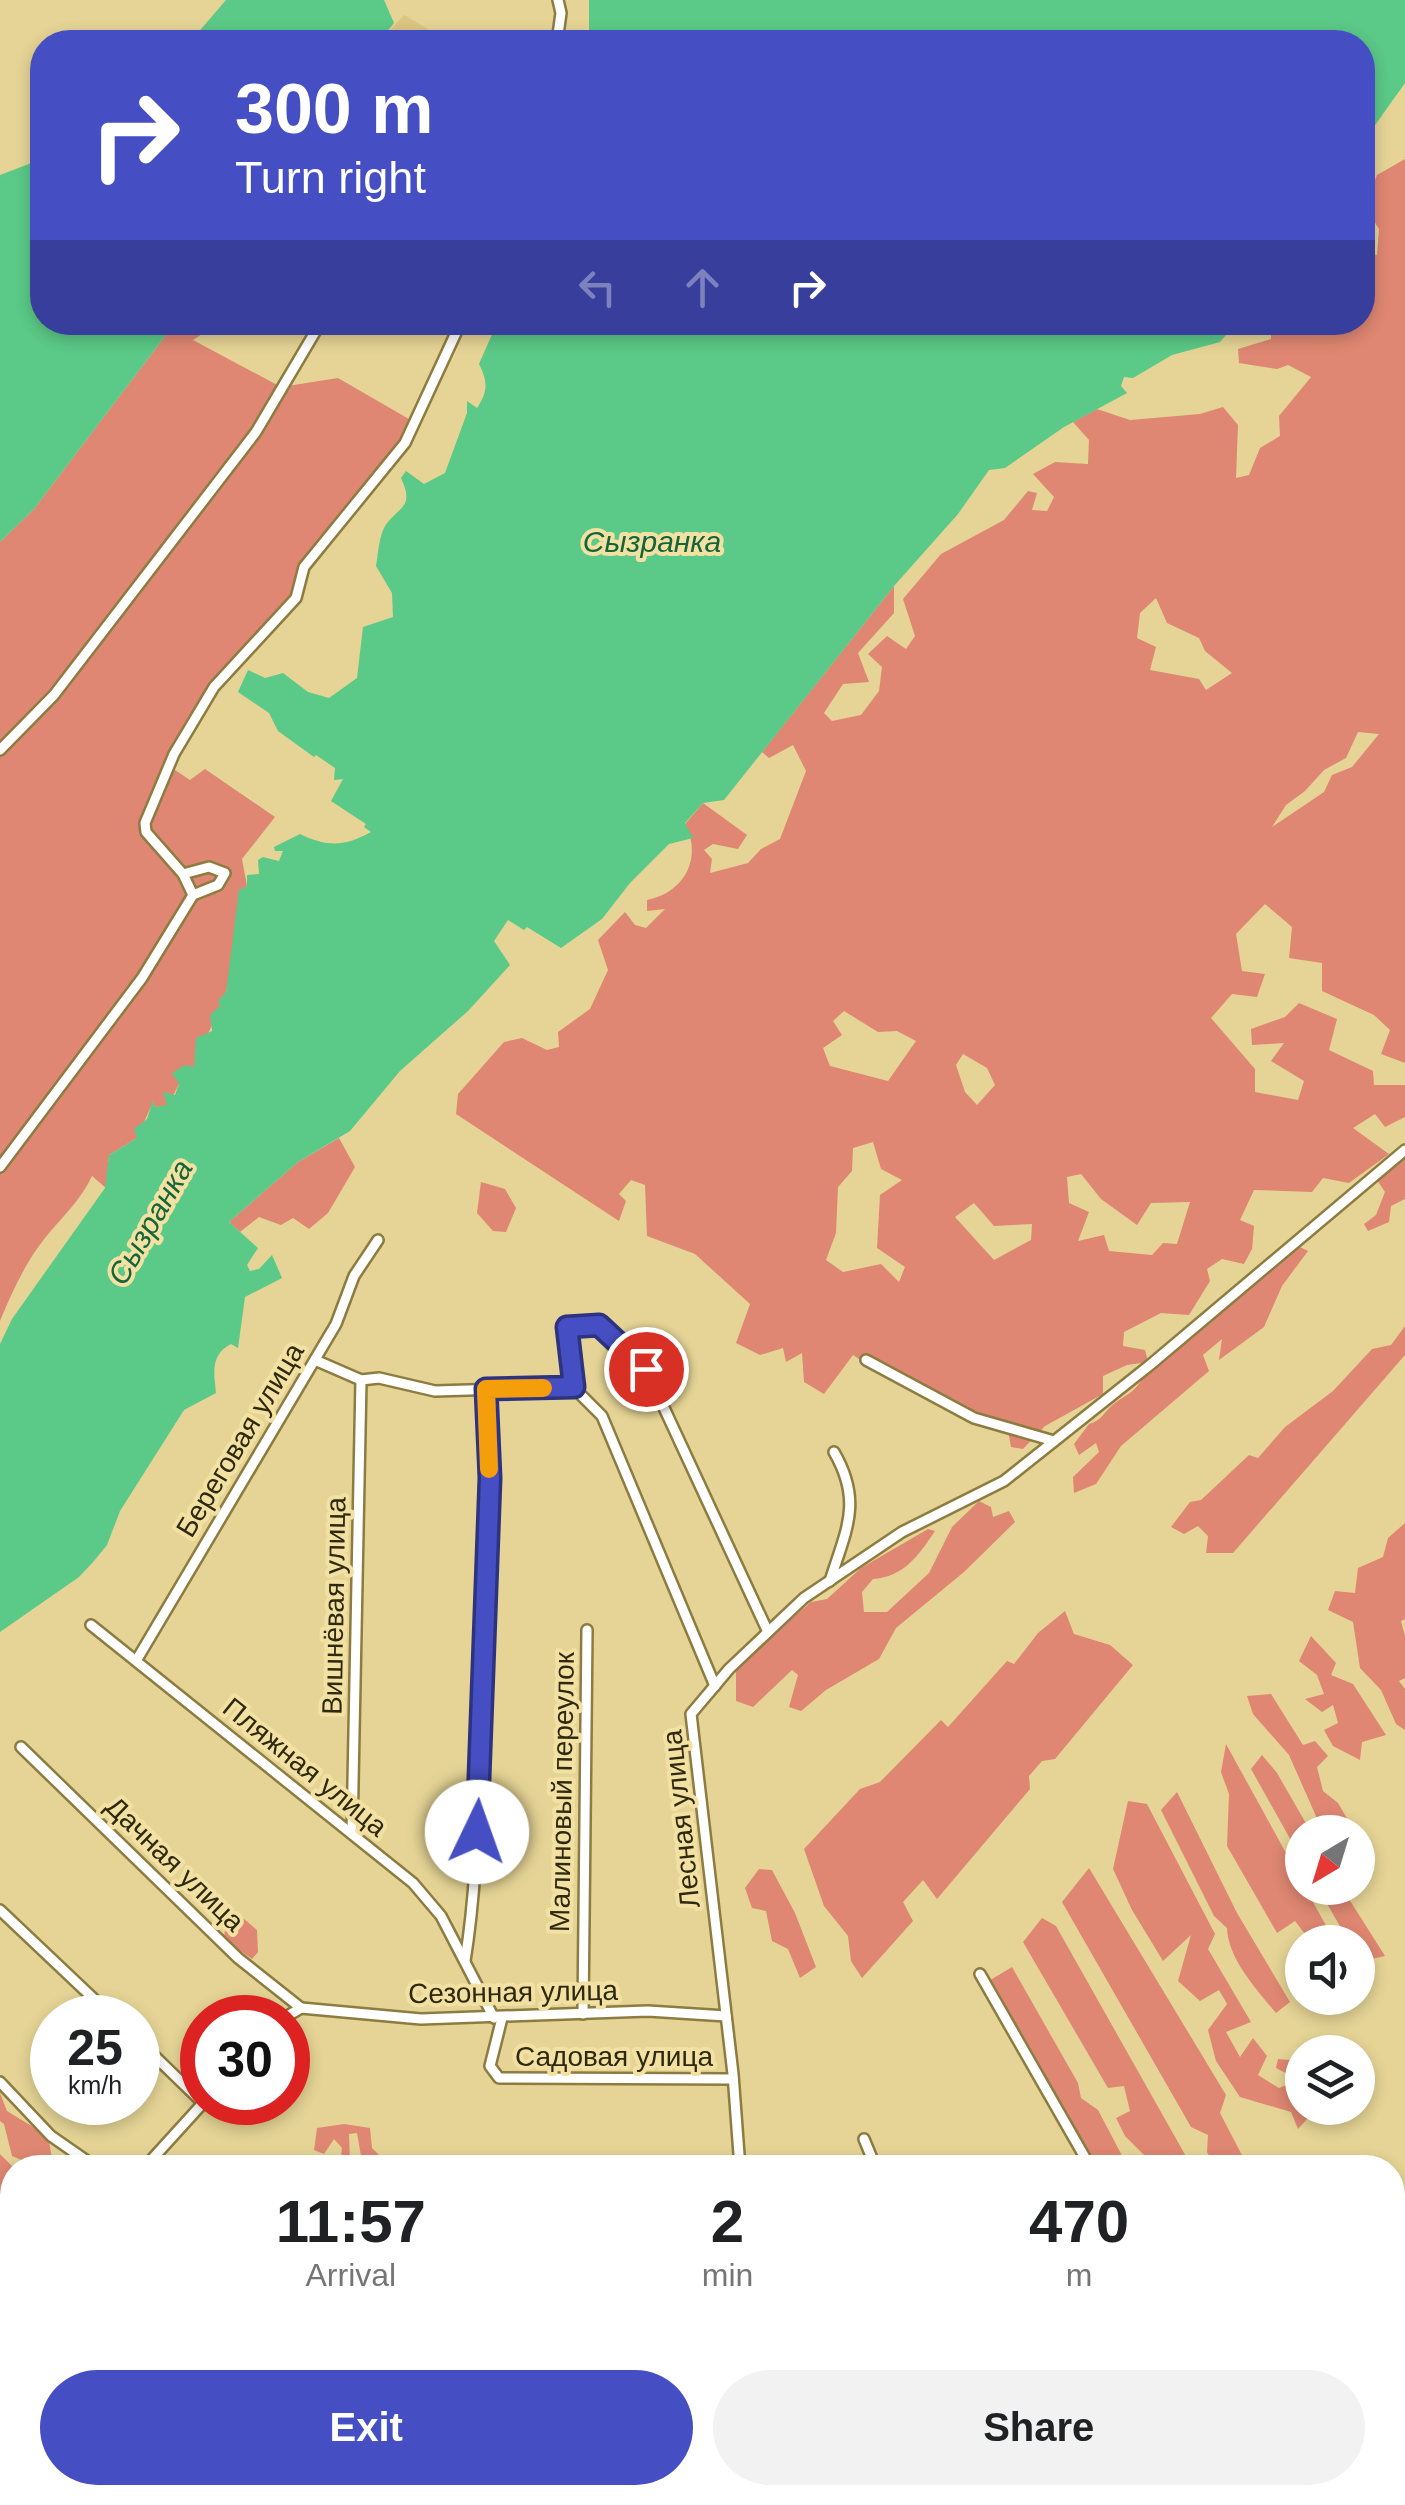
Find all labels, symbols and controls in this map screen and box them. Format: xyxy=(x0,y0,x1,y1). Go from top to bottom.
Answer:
icon: right xyxy=(70,70,200,200)
text: 300 m xyxy=(235,70,433,148)
text: Turn right xyxy=(235,152,426,203)
icon: left xyxy=(570,260,625,315)
icon: ahead xyxy=(675,260,730,315)
icon: right xyxy=(780,260,835,315)
water label: Сызранка xyxy=(583,525,721,558)
water label: Сызранка xyxy=(101,1154,199,1290)
pin xyxy=(604,1327,689,1412)
street label: Береговая улица xyxy=(170,1337,310,1542)
icon: arrive xyxy=(619,1342,674,1397)
street label: Вишнёвая улица xyxy=(317,1496,351,1715)
street label: Малиновый переулок xyxy=(544,1651,580,1932)
street label: Пляжная улица xyxy=(217,1692,393,1843)
street label: Лесная улица xyxy=(656,1728,706,1910)
position arrow xyxy=(425,1780,529,1884)
street label: Дачная улица xyxy=(100,1791,251,1938)
north arrow xyxy=(1285,1815,1375,1905)
map controls xyxy=(1285,1815,1375,2125)
button: sound xyxy=(1285,1925,1375,2015)
street label: Сезонная улица xyxy=(408,1975,619,2009)
speed limit sign: 30 xyxy=(180,1995,310,2125)
text: 25 xyxy=(67,2020,123,2076)
button: layers xyxy=(1285,2035,1375,2125)
street label: Садовая улица xyxy=(515,2041,713,2072)
text: km/h xyxy=(68,2071,122,2099)
text: 11:57 xyxy=(276,2188,426,2255)
text: 2 xyxy=(711,2188,744,2255)
text: 470 xyxy=(1029,2188,1129,2255)
text: Arrival xyxy=(306,2257,396,2293)
text: min xyxy=(702,2257,753,2293)
text: m xyxy=(1066,2257,1092,2293)
button: Exit xyxy=(40,2370,693,2485)
button: Share xyxy=(713,2370,1365,2485)

